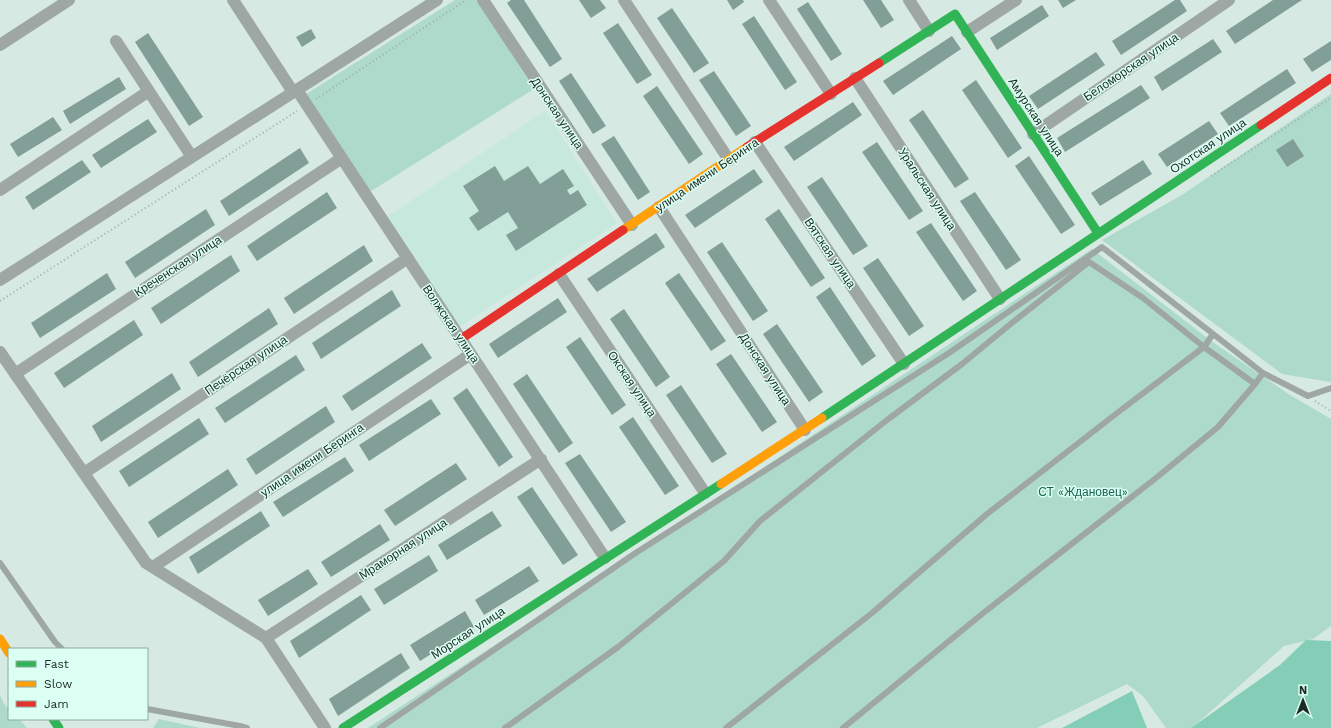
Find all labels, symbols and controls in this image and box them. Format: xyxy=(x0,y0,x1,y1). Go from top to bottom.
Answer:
street label: Беломорская улица xyxy=(1081,30,1181,104)
street label: Донская улица xyxy=(528,75,586,152)
street label: Амурская улица xyxy=(1005,75,1067,159)
street label: Охотская улица xyxy=(1167,115,1249,177)
street label: улица имени Беринга xyxy=(653,135,762,215)
street label: Уральская улица xyxy=(895,145,959,233)
street label: Вятская улица xyxy=(801,215,859,291)
street label: Креченская улица xyxy=(132,232,225,299)
street label: Волжская улица xyxy=(420,282,482,366)
street label: Донская улица xyxy=(736,330,794,408)
street label: Печёрская улица xyxy=(202,332,290,398)
street label: Окская улица xyxy=(605,348,659,420)
street label: улица имени Беринга xyxy=(258,420,367,500)
park label: СТ «Ждановец» xyxy=(1038,485,1128,499)
street label: Мраморная улица xyxy=(356,515,450,583)
street label: Морская улица xyxy=(428,604,508,662)
legend xyxy=(8,648,148,720)
text: Fast xyxy=(44,657,69,671)
text: Slow xyxy=(44,677,72,691)
north arrow xyxy=(1283,680,1323,720)
text: N xyxy=(1299,684,1307,697)
text: Jam xyxy=(44,697,69,711)

